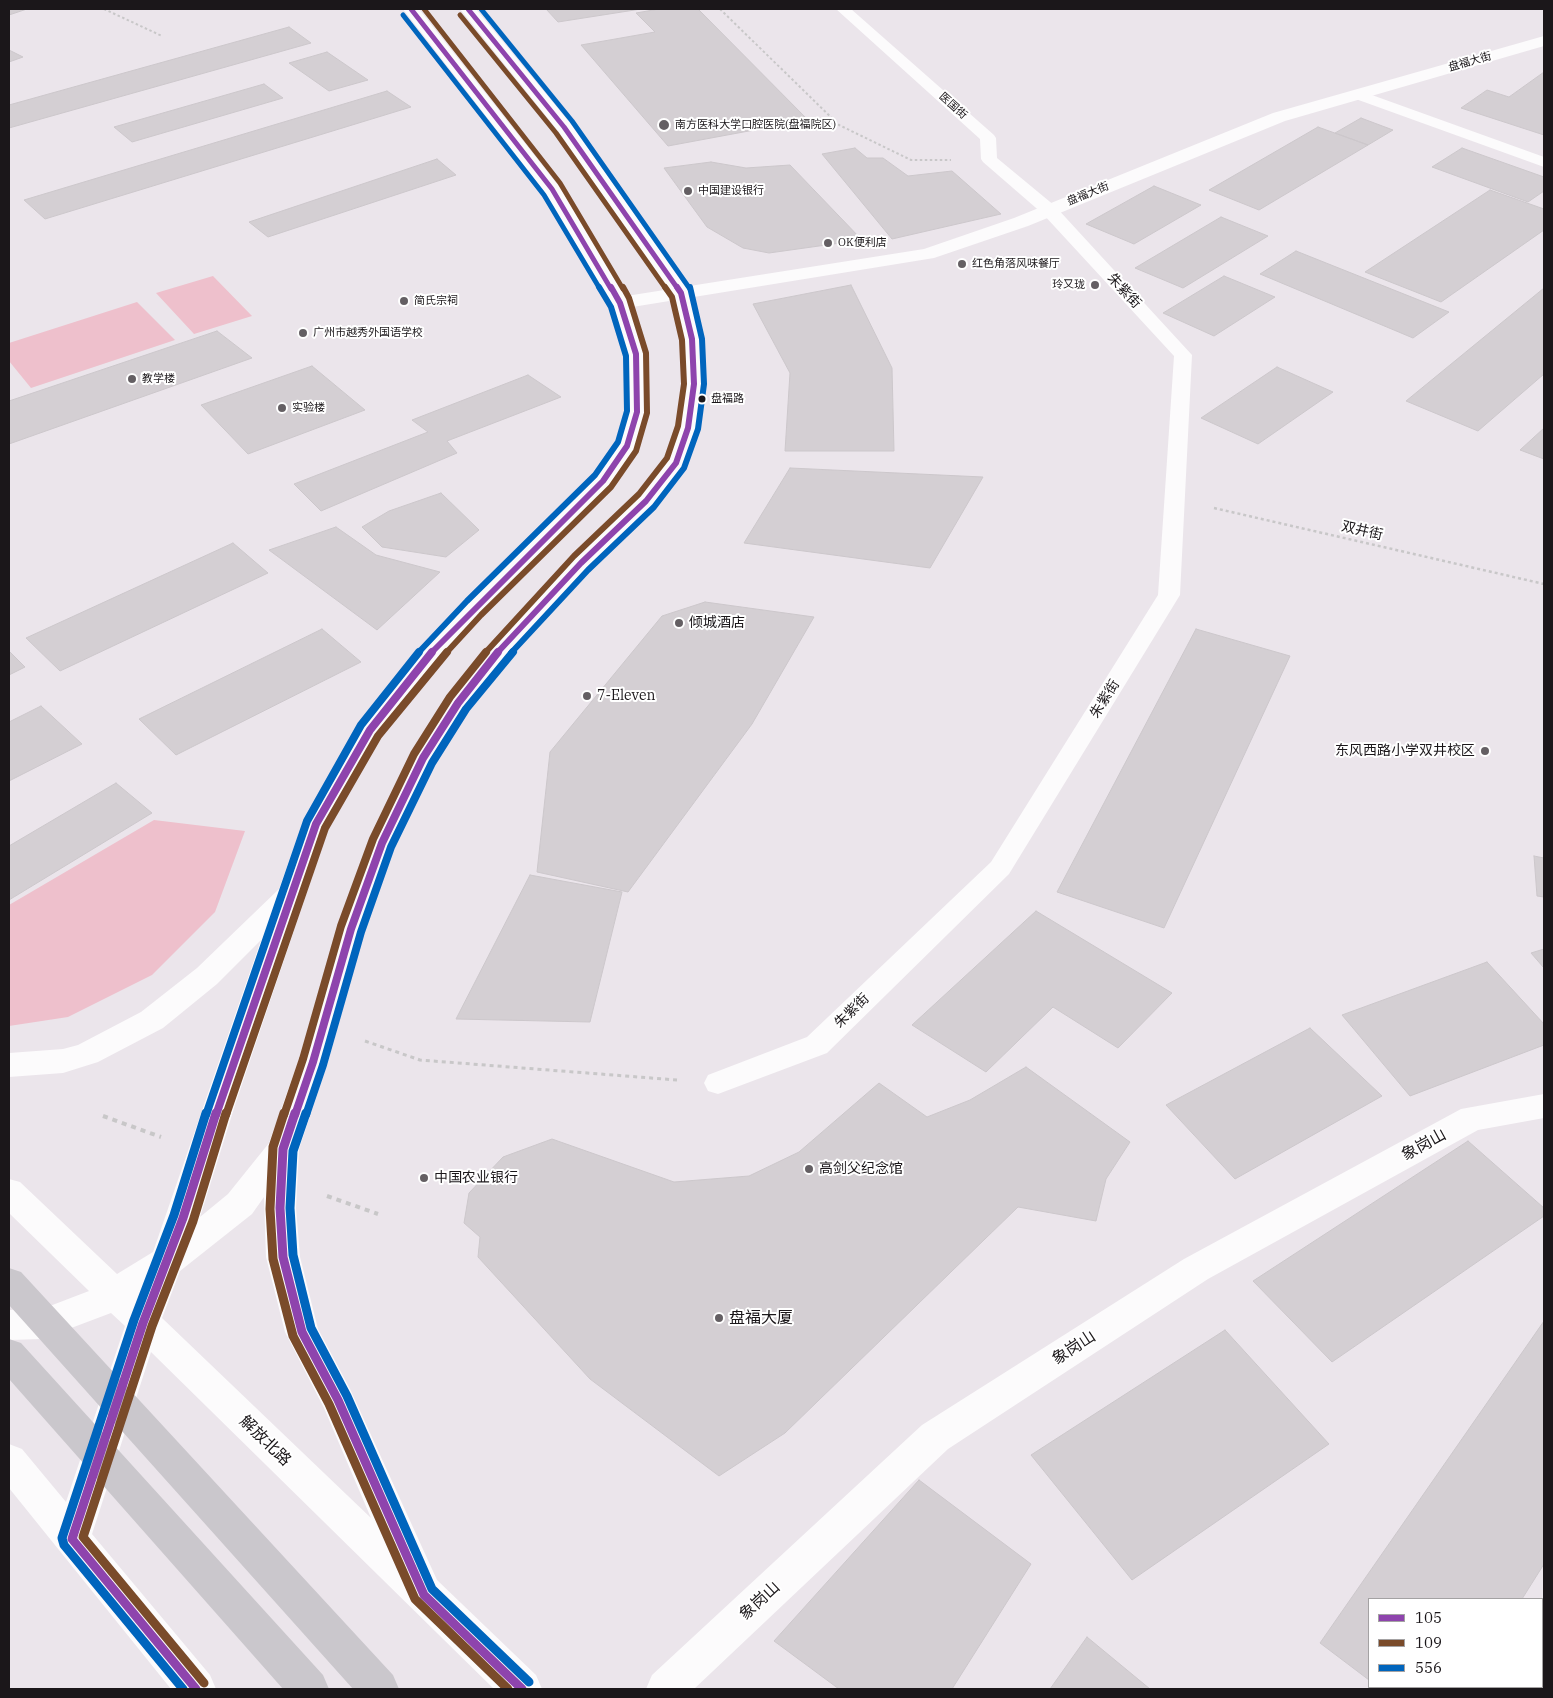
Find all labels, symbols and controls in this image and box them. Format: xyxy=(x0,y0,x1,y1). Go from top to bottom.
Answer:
street label: 盘福大街 xyxy=(1447,50,1493,74)
street label: 医国街 xyxy=(936,90,970,122)
marker: 南方医科大学口腔医院(盘福院区) xyxy=(657,118,671,132)
place label: 南方医科大学口腔医院(盘福院区) xyxy=(675,118,836,132)
street label: 盘福大街 xyxy=(1065,180,1111,208)
place label: 中国建设银行 xyxy=(698,184,764,198)
marker: 中国建设银行 xyxy=(682,185,694,197)
place label: OK便利店 xyxy=(838,236,887,250)
marker: OK便利店 xyxy=(822,237,834,249)
place label: 红色角落风味餐厅 xyxy=(972,257,1060,271)
marker: 红色角落风味餐厅 xyxy=(956,258,968,270)
street label: 朱紫街 xyxy=(1104,270,1144,312)
place label: 玲又珑 xyxy=(1052,278,1085,292)
marker: 玲又珑 xyxy=(1089,279,1101,291)
place label: 简氏宗祠 xyxy=(414,294,458,308)
marker: 简氏宗祠 xyxy=(398,295,410,307)
place label: 广州市越秀外国语学校 xyxy=(313,326,423,340)
marker: 广州市越秀外国语学校 xyxy=(297,327,309,339)
place label: 教学楼 xyxy=(142,372,175,386)
marker: 教学楼 xyxy=(126,373,138,385)
place label: 盘福路 xyxy=(711,392,744,406)
marker: 盘福路 xyxy=(697,394,707,404)
place label: 实验楼 xyxy=(292,401,325,415)
marker: 实验楼 xyxy=(276,402,288,414)
street label: 双井街 xyxy=(1340,518,1384,544)
place label: 倾城酒店 xyxy=(689,615,745,631)
marker: 倾城酒店 xyxy=(673,617,685,629)
street label: 朱紫街 xyxy=(1087,677,1123,721)
place label: 7-Eleven xyxy=(597,688,655,704)
marker: 7-Eleven xyxy=(581,690,593,702)
place label: 东风西路小学双井校区 xyxy=(1335,743,1475,759)
marker: 东风西路小学双井校区 xyxy=(1479,745,1491,757)
street label: 朱紫街 xyxy=(831,990,873,1032)
street label: 象岗山 xyxy=(1398,1125,1450,1165)
place label: 高剑父纪念馆 xyxy=(819,1161,903,1177)
marker: 高剑父纪念馆 xyxy=(803,1163,815,1175)
place label: 中国农业银行 xyxy=(434,1170,518,1186)
marker: 中国农业银行 xyxy=(418,1172,430,1184)
place label: 盘福大厦 xyxy=(729,1308,793,1328)
marker: 盘福大厦 xyxy=(713,1312,725,1324)
street label: 象岗山 xyxy=(1049,1327,1099,1369)
street label: 解放北路 xyxy=(235,1412,295,1470)
street label: 象岗山 xyxy=(736,1578,784,1624)
legend xyxy=(1368,1598,1543,1688)
text: 105 xyxy=(1415,1608,1442,1627)
text: 109 xyxy=(1415,1633,1442,1652)
text: 556 xyxy=(1415,1658,1442,1677)

